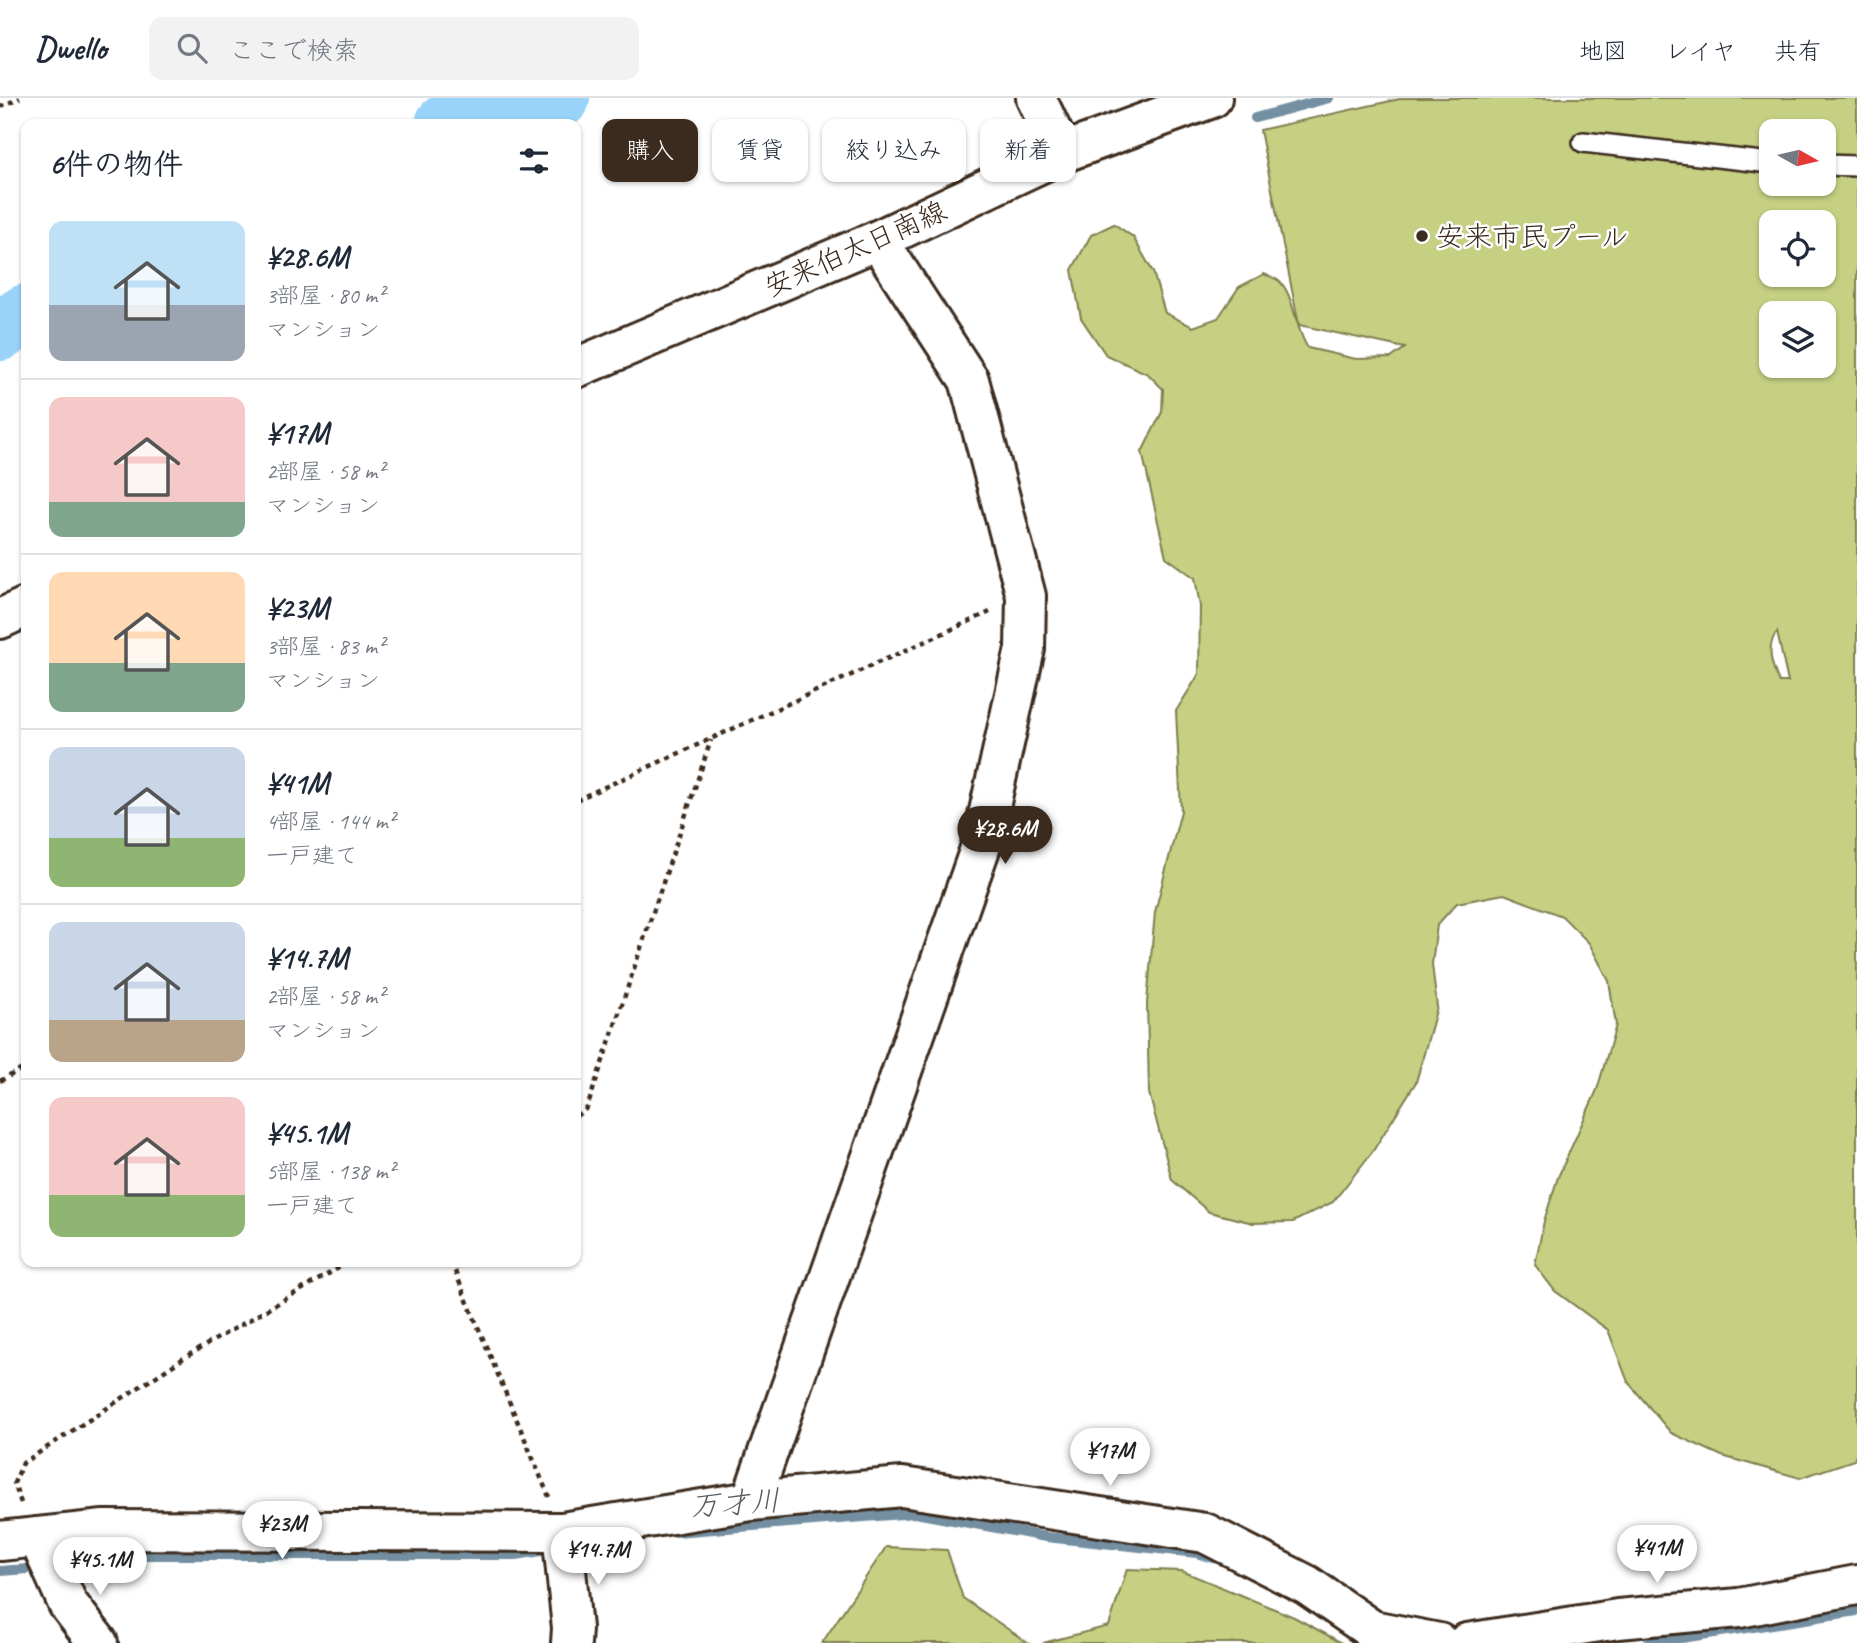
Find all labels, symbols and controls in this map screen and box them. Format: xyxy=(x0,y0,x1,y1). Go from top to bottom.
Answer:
search box xyxy=(149,17,639,80)
text: Dwello xyxy=(35,27,107,69)
icon: search xyxy=(173,29,211,67)
text: ここで検索 xyxy=(229,34,359,67)
text: 地図 xyxy=(1579,36,1627,66)
text: レイヤ xyxy=(1665,36,1736,66)
text: 共有 xyxy=(1774,36,1822,66)
chip: 購入 xyxy=(602,119,698,182)
chip: 賃貸 xyxy=(712,119,808,182)
chip: 絞り込み xyxy=(822,119,966,182)
chip: 新着 xyxy=(980,119,1076,182)
north arrow xyxy=(1759,119,1836,196)
map controls xyxy=(1759,119,1836,378)
icon: filters xyxy=(515,142,553,180)
text: 6件の物件 xyxy=(49,145,183,183)
street label: 安来伯太日南線 xyxy=(759,193,952,304)
button: locate xyxy=(1759,210,1836,287)
place label: 安来市民プール xyxy=(1436,219,1629,254)
marker: 安来市民プール xyxy=(1414,228,1430,244)
text: ¥28.6M xyxy=(266,238,348,276)
icon: home xyxy=(105,249,189,333)
text: 3部屋 · 80 m² xyxy=(266,281,384,310)
button: layers xyxy=(1759,301,1836,378)
text: マンション xyxy=(266,315,380,344)
text: ¥17M xyxy=(266,414,328,452)
icon: home xyxy=(105,425,189,509)
text: 2部屋 · 58 m² xyxy=(266,457,384,486)
text: マンション xyxy=(266,491,380,520)
text: ¥23M xyxy=(266,589,328,627)
icon: home xyxy=(105,600,189,684)
text: 3部屋 · 83 m² xyxy=(266,632,384,661)
text: マンション xyxy=(266,666,380,695)
text: ¥41M xyxy=(266,764,328,802)
icon: home xyxy=(105,775,189,859)
pin: ¥28.6M xyxy=(948,806,1062,866)
text: 4部屋 · 144 m² xyxy=(266,807,395,836)
text: ¥28.6M xyxy=(973,814,1037,843)
text: 一戸建て xyxy=(266,841,358,870)
text: ¥14.7M xyxy=(266,939,348,977)
icon: home xyxy=(105,950,189,1034)
text: 2部屋 · 58 m² xyxy=(266,982,384,1011)
text: マンション xyxy=(266,1016,380,1045)
text: ¥45.1M xyxy=(266,1114,347,1152)
icon: home xyxy=(105,1125,189,1209)
text: 5部屋 · 138 m² xyxy=(266,1157,395,1186)
text: 一戸建て xyxy=(266,1191,358,1220)
pin: ¥17M xyxy=(1069,1428,1151,1488)
text: ¥17M xyxy=(1086,1436,1134,1465)
water label: 万才川 xyxy=(689,1481,781,1525)
pin: ¥23M xyxy=(241,1502,323,1561)
text: ¥23M xyxy=(258,1509,306,1538)
pin: ¥41M xyxy=(1616,1526,1698,1585)
pin: ¥14.7M xyxy=(541,1528,655,1587)
text: ¥41M xyxy=(1633,1533,1681,1562)
text: ¥14.7M xyxy=(567,1535,629,1564)
pin: ¥45.1M xyxy=(43,1538,157,1597)
text: ¥45.1M xyxy=(69,1545,131,1574)

